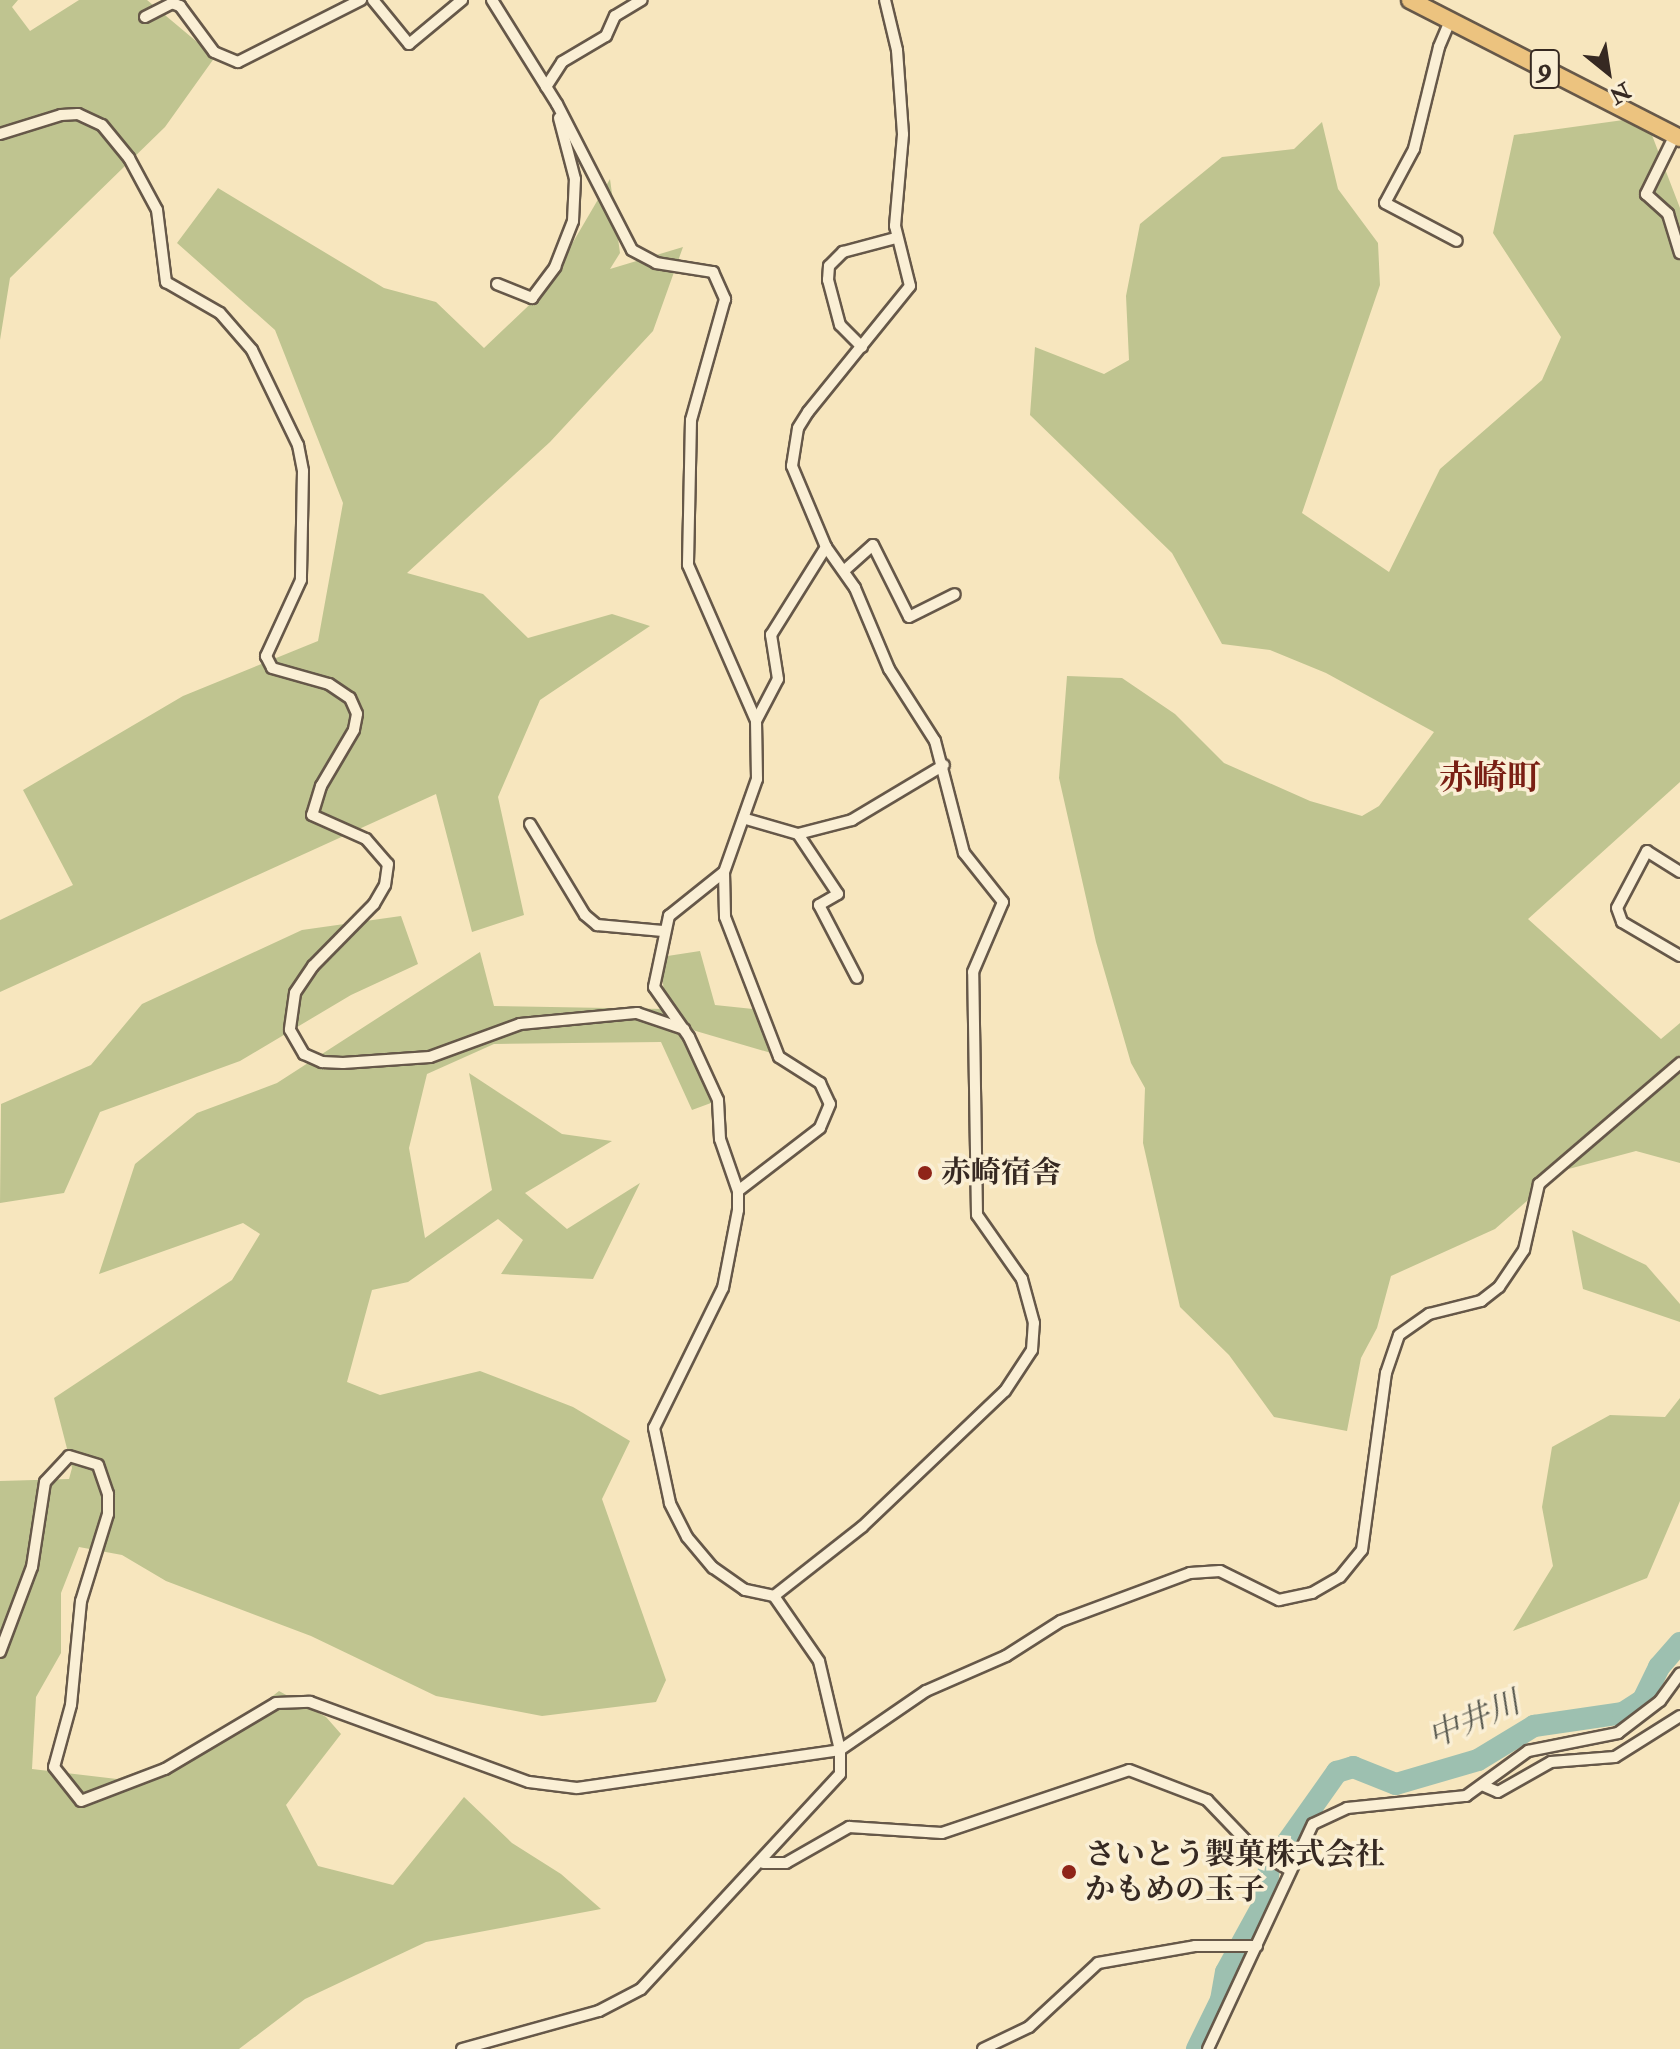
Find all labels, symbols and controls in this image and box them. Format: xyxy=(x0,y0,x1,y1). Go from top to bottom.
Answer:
north arrow xyxy=(1568,32,1648,112)
road number: 9 xyxy=(1529,45,1561,93)
text: N xyxy=(1604,76,1636,110)
district label: 赤崎町 xyxy=(1439,759,1541,799)
place label: 赤崎宿舎 xyxy=(941,1155,1061,1191)
marker: 赤崎宿舎 xyxy=(916,1164,934,1182)
water label: 中井川 xyxy=(1422,1684,1526,1756)
place label: さいとう製菓株式会社 かもめの玉子 xyxy=(1085,1837,1385,1908)
marker: さいとう製菓株式会社 かもめの玉子 xyxy=(1060,1863,1078,1881)

